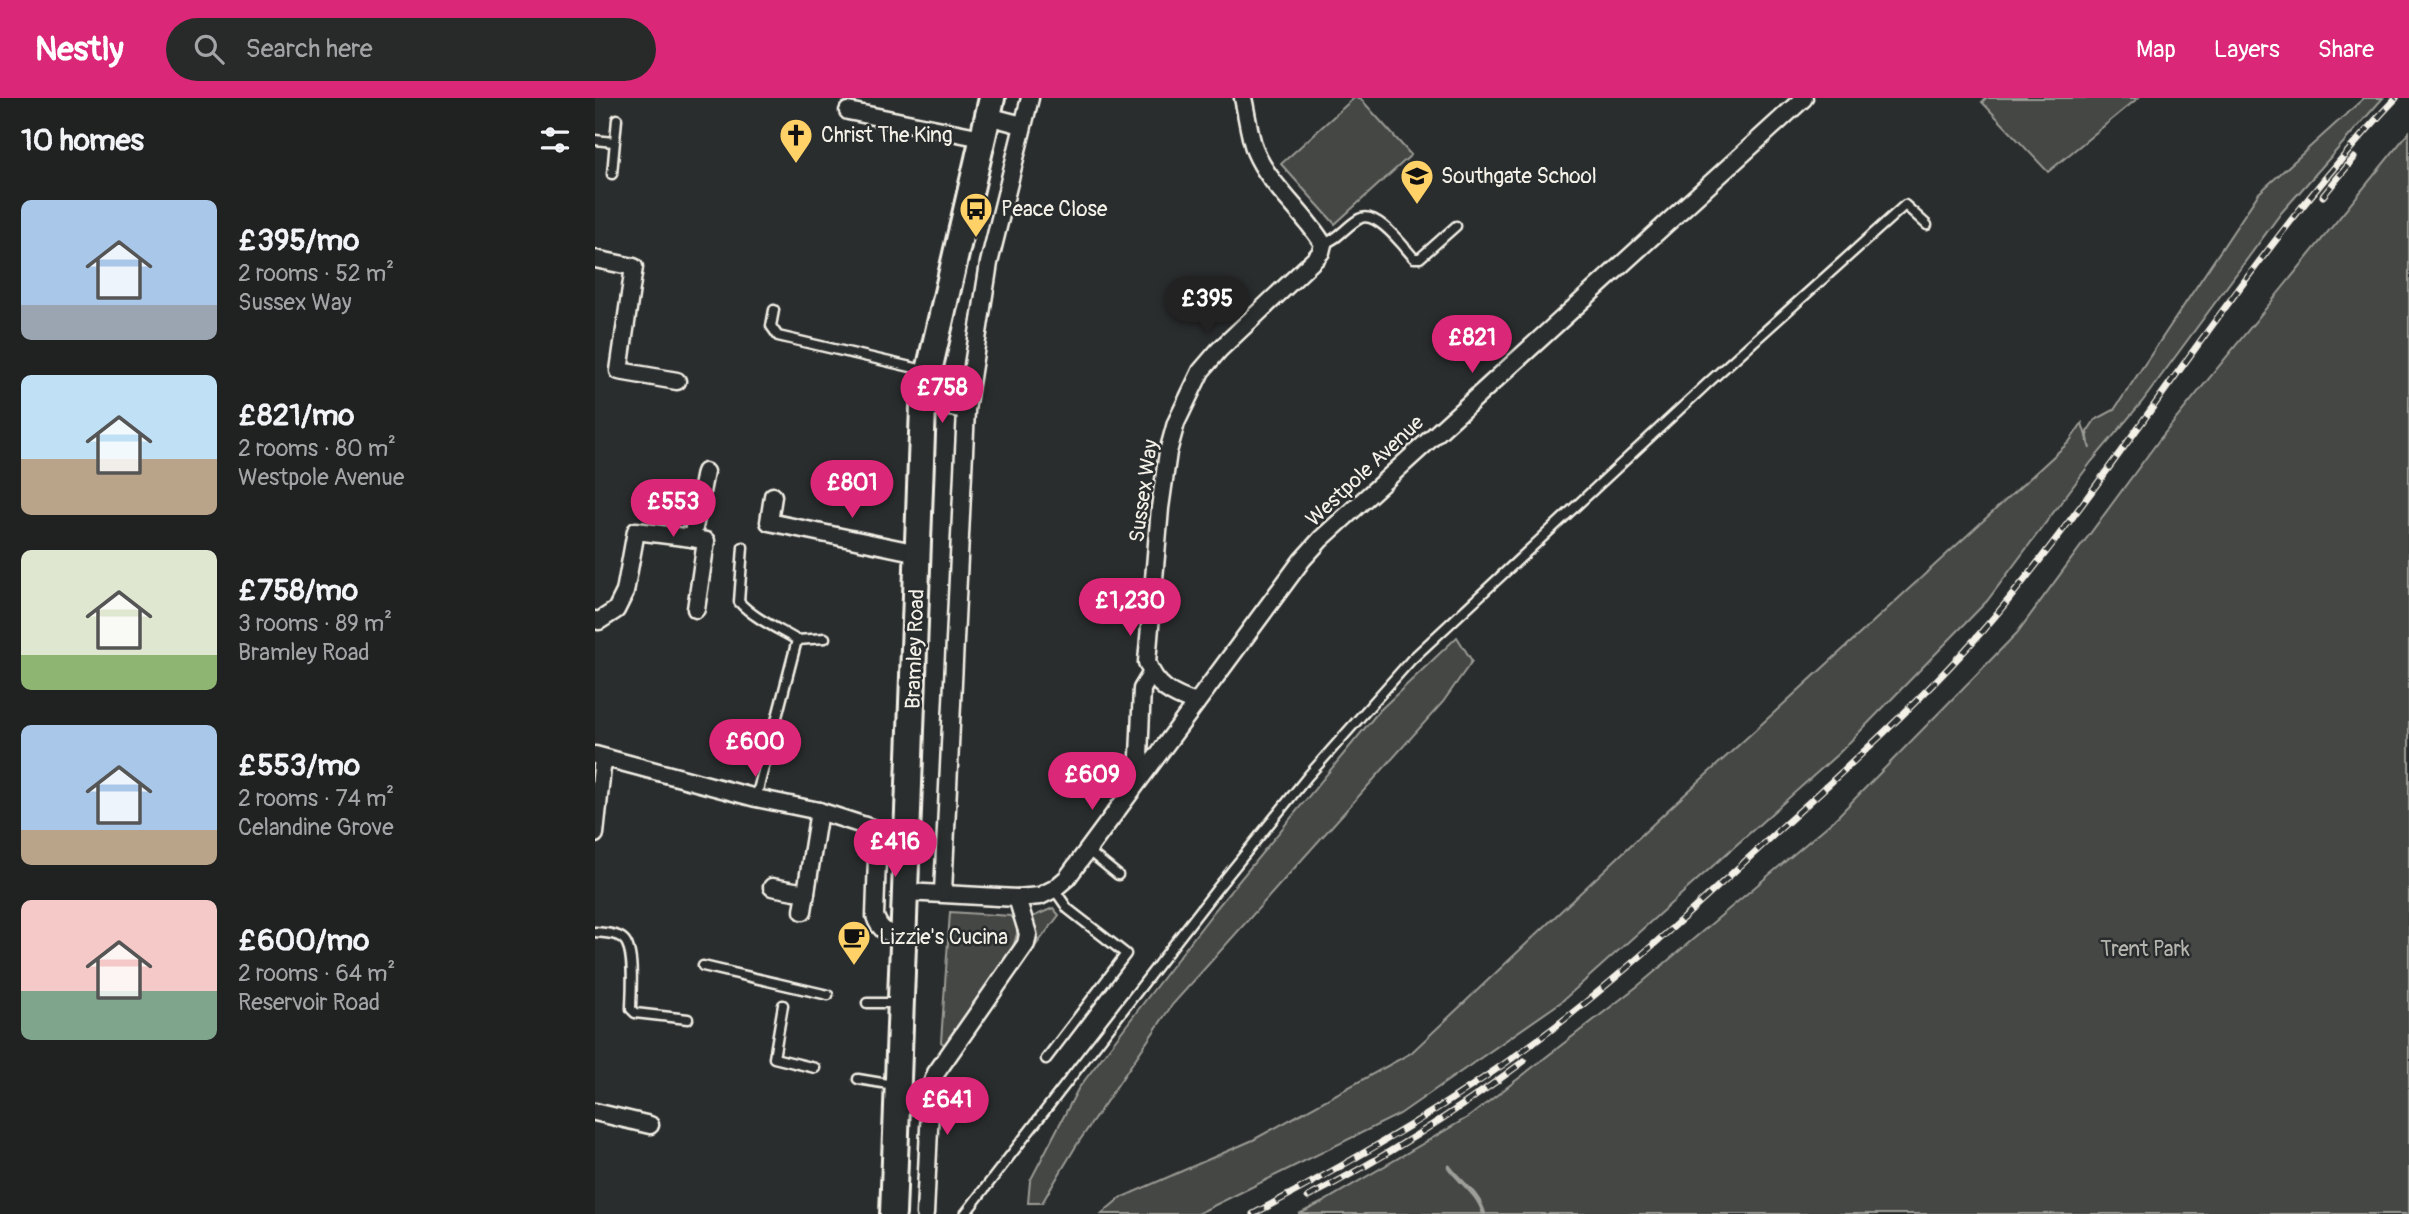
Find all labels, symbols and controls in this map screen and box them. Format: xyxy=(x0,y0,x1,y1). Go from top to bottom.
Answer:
search box xyxy=(166,18,656,81)
text: Nestly xyxy=(35,29,124,70)
icon: search xyxy=(190,30,228,68)
text: Search here xyxy=(246,33,373,65)
text: Map xyxy=(2136,35,2176,64)
text: Layers xyxy=(2214,35,2280,64)
text: Share xyxy=(2318,35,2374,64)
church icon: Christ The King xyxy=(777,116,815,165)
icon: filters xyxy=(536,121,574,159)
text: 10 homes xyxy=(21,122,144,159)
place label: Christ The King xyxy=(821,122,953,149)
school or university icon: Southgate School xyxy=(1398,157,1436,206)
place label: Southgate School xyxy=(1441,163,1597,190)
bus stop icon: Peace Close xyxy=(957,190,995,239)
place label: Peace Close xyxy=(1001,196,1108,223)
text: £395/mo xyxy=(238,222,359,259)
icon: home xyxy=(77,228,161,312)
text: 2 rooms · 52 m² xyxy=(238,259,394,288)
pin: £395 xyxy=(1166,276,1248,336)
text: £395 xyxy=(1181,284,1233,313)
text: Sussex Way xyxy=(238,288,352,317)
pin: £821 xyxy=(1431,316,1513,375)
text: £821 xyxy=(1448,323,1496,352)
pin: £758 xyxy=(901,366,983,425)
text: £758 xyxy=(916,373,968,402)
text: £821/mo xyxy=(238,397,354,434)
icon: home xyxy=(77,403,161,487)
street label: Westpole Avenue xyxy=(1300,409,1430,533)
text: 2 rooms · 80 m² xyxy=(238,434,396,463)
street label: Sussex Way xyxy=(1123,438,1165,544)
pin: £801 xyxy=(811,460,893,520)
text: Westpole Avenue xyxy=(238,463,404,492)
text: £801 xyxy=(826,468,878,497)
pin: £553 xyxy=(632,480,714,539)
text: £553 xyxy=(647,487,699,516)
text: £758/mo xyxy=(238,572,358,609)
icon: home xyxy=(77,578,161,662)
pin: £1,230 xyxy=(1073,578,1187,638)
text: £1,230 xyxy=(1095,586,1165,615)
street label: Bramley Road xyxy=(899,588,931,710)
text: 3 rooms · 89 m² xyxy=(238,609,392,638)
text: Bramley Road xyxy=(238,638,370,667)
pin: £600 xyxy=(714,720,796,779)
text: £600 xyxy=(725,727,785,756)
text: £553/mo xyxy=(238,747,360,784)
pin: £609 xyxy=(1051,752,1133,812)
icon: home xyxy=(77,753,161,837)
text: £609 xyxy=(1064,760,1120,789)
text: 2 rooms · 74 m² xyxy=(238,784,394,813)
text: Celandine Grove xyxy=(238,813,394,842)
pin: £416 xyxy=(854,820,936,879)
text: £416 xyxy=(870,827,920,856)
cafe icon: Lizzie's Cucina xyxy=(835,918,873,967)
text: £600/mo xyxy=(238,922,369,959)
place label: Lizzie's Cucina xyxy=(879,924,1008,951)
icon: home xyxy=(77,928,161,1012)
park label: Trent Park xyxy=(2100,936,2190,963)
text: 2 rooms · 64 m² xyxy=(238,959,395,988)
text: Reservoir Road xyxy=(238,988,380,1017)
pin: £641 xyxy=(906,1077,988,1137)
text: £641 xyxy=(922,1085,972,1114)

